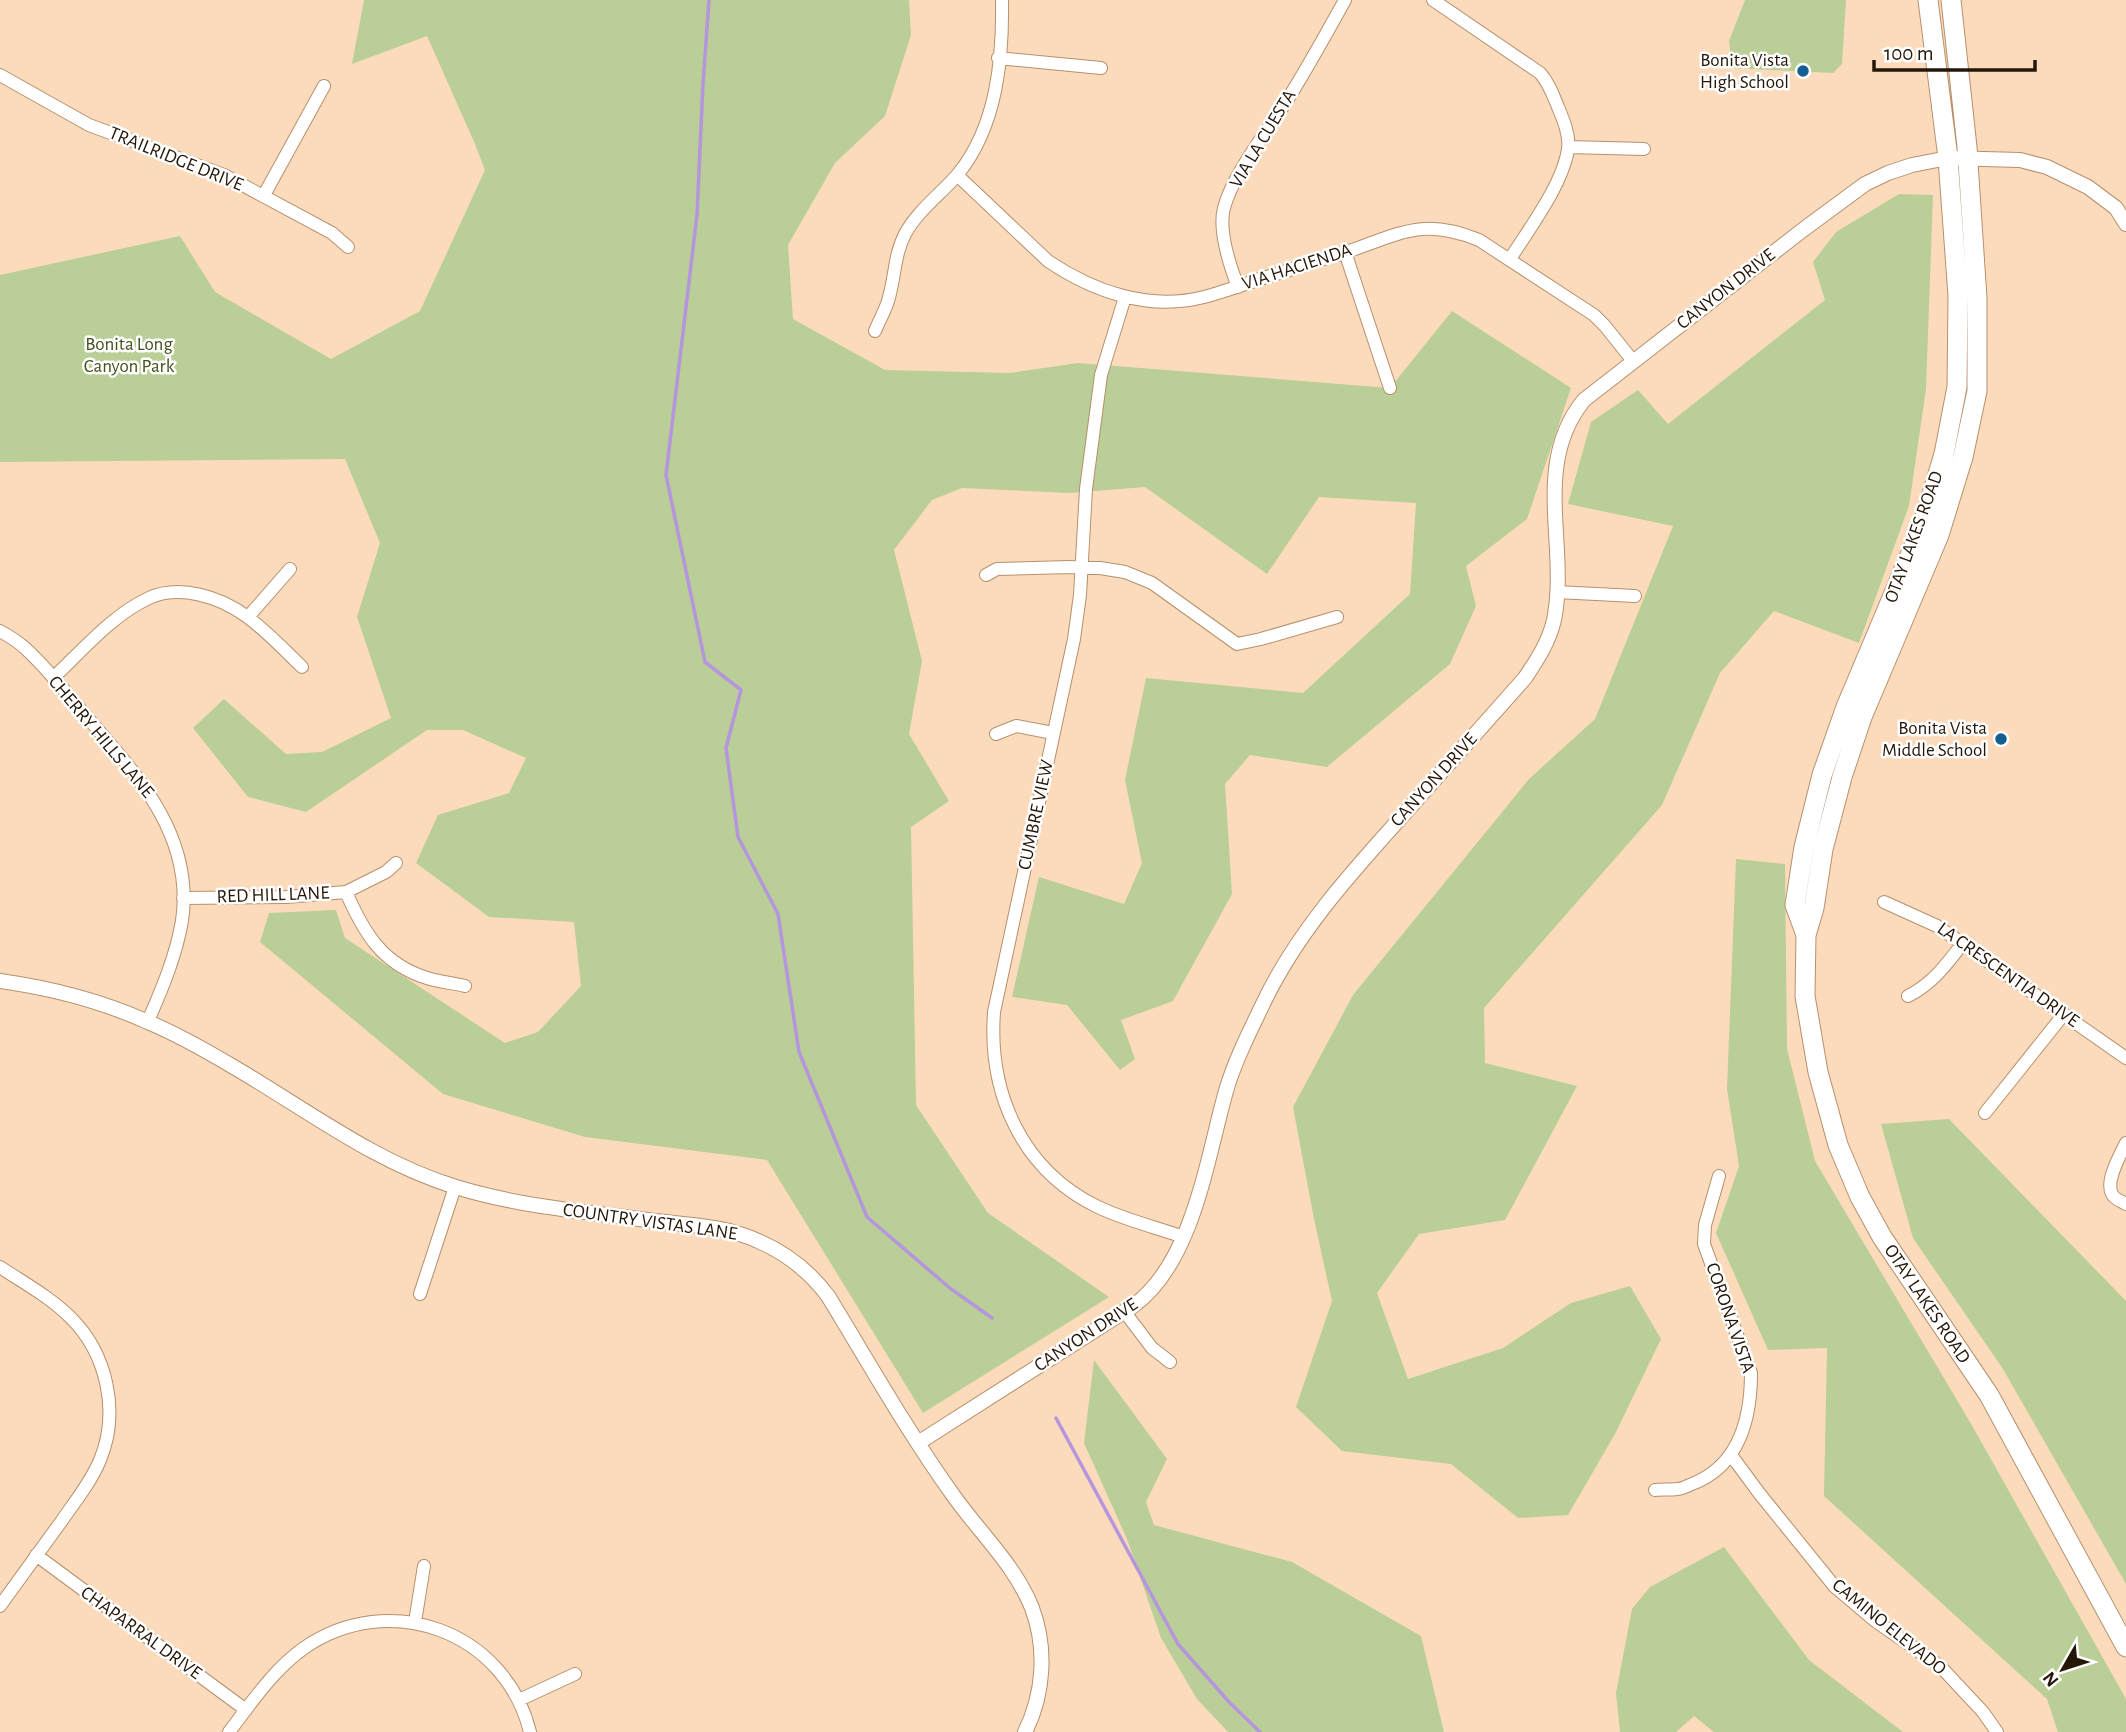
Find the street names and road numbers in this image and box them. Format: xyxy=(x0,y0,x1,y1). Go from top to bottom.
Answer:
street label: VIA LA CUESTA xyxy=(1226,87,1300,191)
street label: TRAILRIDGE DRIVE xyxy=(106,123,246,195)
street label: VIA HACIENDA xyxy=(1240,240,1354,294)
street label: CANYON DRIVE xyxy=(1673,245,1779,333)
street label: OTAY LAKES ROAD xyxy=(1881,469,1947,605)
street label: CHERRY HILLS LANE xyxy=(45,672,157,802)
street label: CANYON DRIVE xyxy=(1387,729,1481,831)
street label: CUMBRE VIEW xyxy=(1015,758,1057,872)
street label: RED HILL LANE xyxy=(216,884,330,906)
street label: LA CRESCENTIA DRIVE xyxy=(1934,919,2082,1031)
street label: COUNTRY VISTAS LANE xyxy=(562,1200,738,1244)
street label: OTAY LAKES ROAD xyxy=(1880,1241,1974,1367)
street label: CORONA VISTA xyxy=(1702,1260,1758,1376)
street label: CANYON DRIVE xyxy=(1031,1295,1141,1375)
street label: CAMINO ELEVADO xyxy=(1828,1575,1950,1679)
street label: CHAPARRAL DRIVE xyxy=(77,1583,205,1683)

